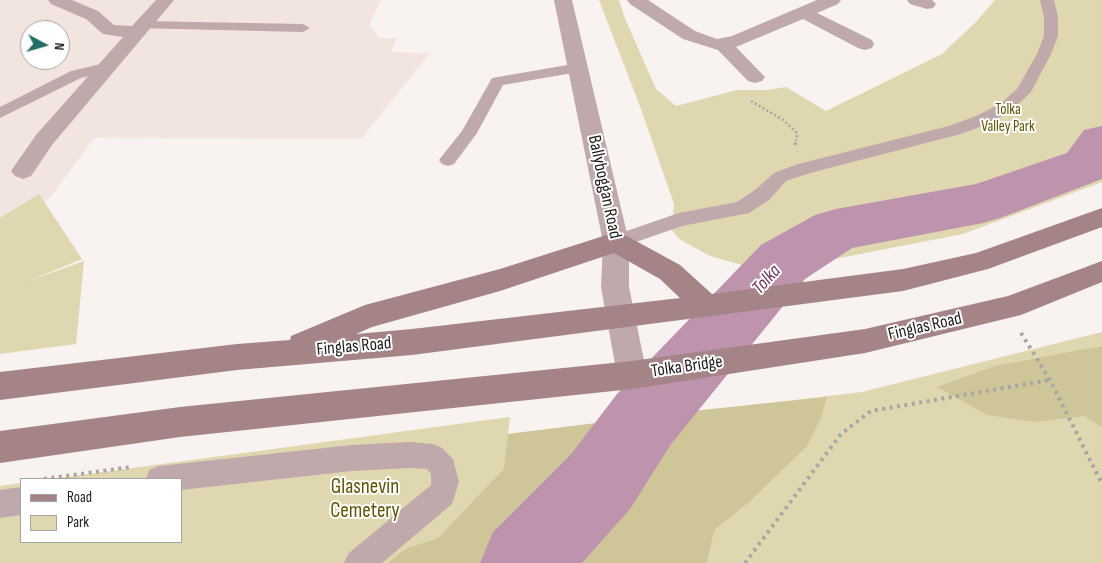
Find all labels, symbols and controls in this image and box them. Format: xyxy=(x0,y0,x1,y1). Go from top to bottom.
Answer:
north arrow xyxy=(20,20,70,70)
text: N xyxy=(51,42,68,51)
park label: Tolka Valley Park xyxy=(981,101,1035,136)
street label: Ballyboggan Road xyxy=(583,133,625,241)
water label: Tolka xyxy=(748,260,786,300)
street label: Finglas Road xyxy=(886,308,964,346)
street label: Finglas Road xyxy=(316,333,392,361)
street label: Tolka Bridge xyxy=(650,351,724,383)
park label: Glasnevin Cemetery xyxy=(330,475,400,525)
legend xyxy=(20,478,182,543)
text: Road xyxy=(67,488,92,507)
text: Park xyxy=(67,513,89,532)

